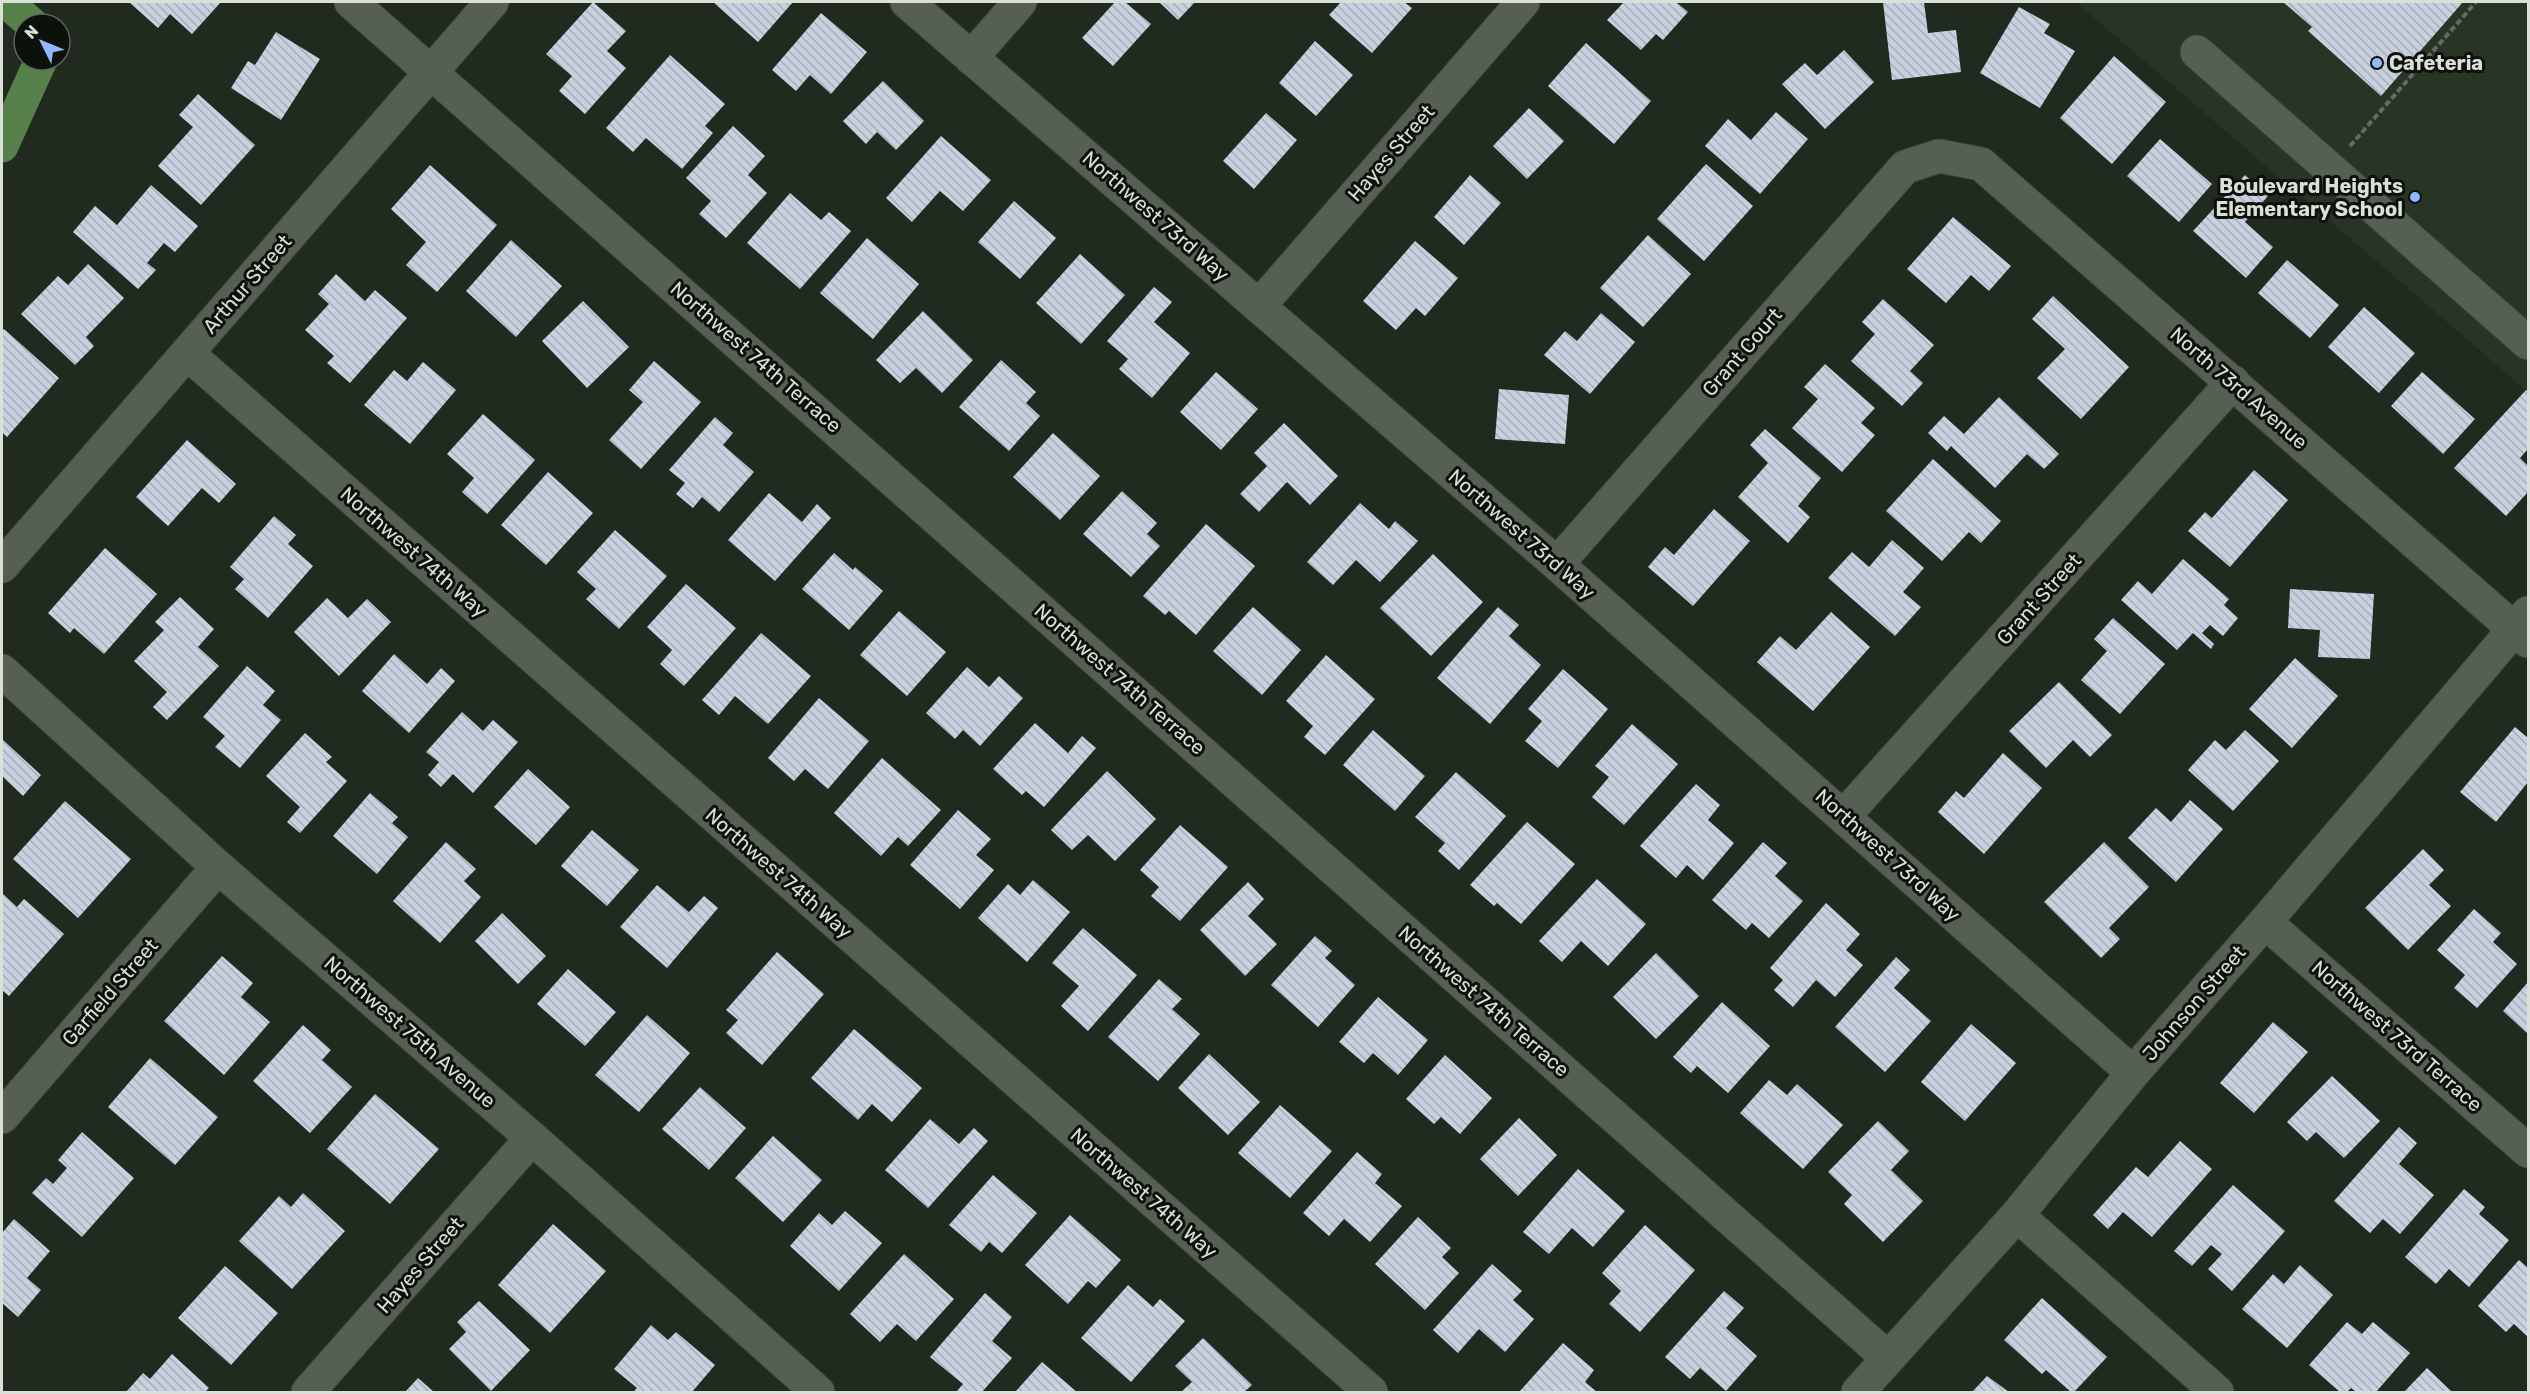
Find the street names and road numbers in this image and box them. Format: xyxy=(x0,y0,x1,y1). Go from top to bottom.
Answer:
street label: Hayes Street xyxy=(1343,100,1439,206)
street label: Northwest 73rd Way xyxy=(1078,146,1234,286)
street label: Arthur Street xyxy=(198,230,296,338)
street label: Northwest 74th Terrace xyxy=(666,276,846,438)
street label: Grant Court xyxy=(1697,303,1787,401)
street label: North 73rd Avenue xyxy=(2166,322,2312,454)
street label: Northwest 73rd Way xyxy=(1444,464,1600,604)
street label: Northwest 74th Way xyxy=(336,482,492,622)
street label: Grant Street xyxy=(1992,548,2086,650)
street label: Northwest 74th Terrace xyxy=(1030,598,1210,760)
street label: Northwest 73rd Way xyxy=(1811,784,1965,926)
street label: Northwest 74th Way xyxy=(701,803,857,943)
street label: Northwest 74th Terrace xyxy=(1394,920,1574,1082)
street label: Garfield Street xyxy=(57,933,163,1050)
street label: Johnson Street xyxy=(2137,940,2251,1066)
street label: Northwest 75th Avenue xyxy=(319,951,501,1113)
street label: Northwest 73rd Terrace xyxy=(2307,955,2487,1117)
street label: Northwest 74th Way xyxy=(1066,1123,1222,1263)
street label: Hayes Street xyxy=(372,1212,468,1318)

